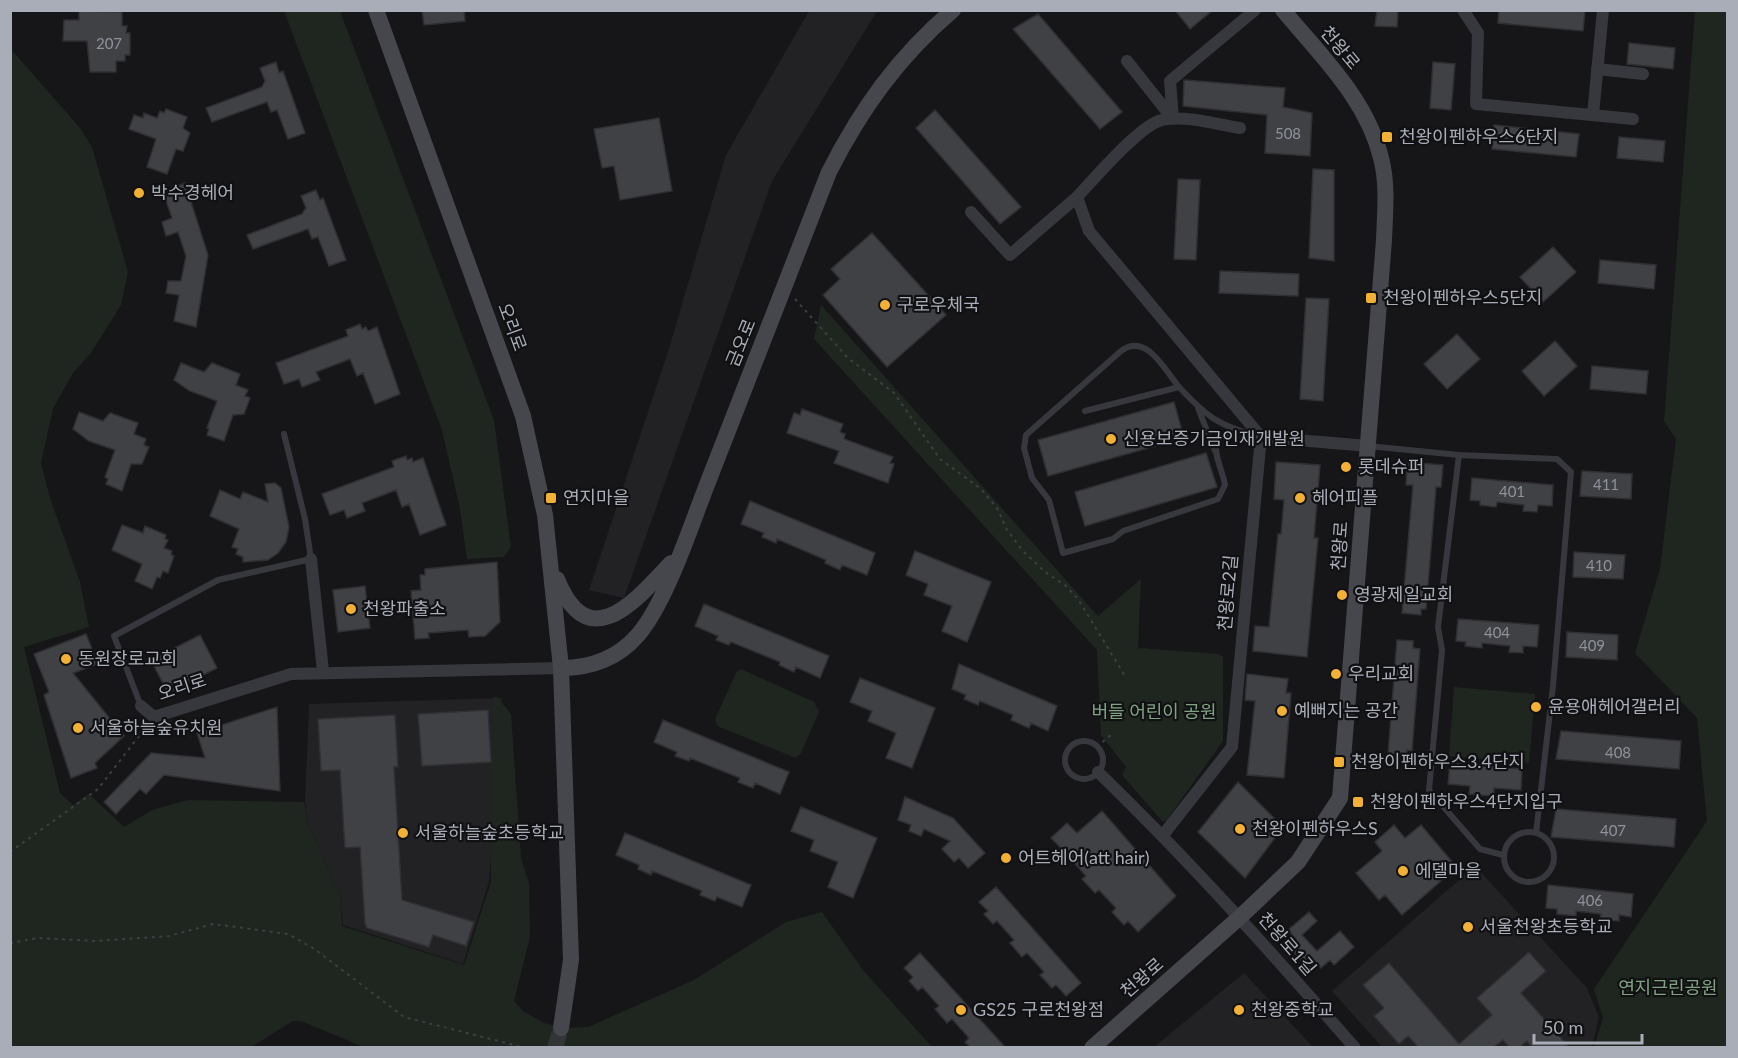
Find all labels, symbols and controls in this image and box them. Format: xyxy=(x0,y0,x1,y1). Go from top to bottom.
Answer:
street label: 천왕로 xyxy=(1316,21,1365,73)
house number: 207 xyxy=(96,34,122,52)
house number: 508 xyxy=(1275,124,1301,142)
place label: 천왕이펜하우스6단지 xyxy=(1399,125,1558,147)
marker: 천왕이펜하우스6단지 xyxy=(1380,130,1394,144)
place label: 박수경헤어 xyxy=(151,181,234,203)
marker: 박수경헤어 xyxy=(132,186,146,200)
place label: 천왕이펜하우스5단지 xyxy=(1383,286,1542,308)
marker: 천왕이펜하우스5단지 xyxy=(1364,291,1378,305)
place label: 구로우체국 xyxy=(897,293,980,315)
marker: 구로우체국 xyxy=(878,298,892,312)
street label: 오리로 xyxy=(494,300,532,354)
street label: 금오로 xyxy=(721,315,760,370)
place label: 신용보증기금인재개발원 xyxy=(1123,427,1305,449)
marker: 신용보증기금인재개발원 xyxy=(1104,432,1118,446)
place label: 롯데슈퍼 xyxy=(1358,455,1424,477)
marker: 롯데슈퍼 xyxy=(1339,460,1353,474)
house number: 411 xyxy=(1593,475,1619,493)
house number: 401 xyxy=(1499,482,1525,500)
place label: 연지마을 xyxy=(563,486,629,508)
place label: 헤어피플 xyxy=(1312,486,1378,508)
marker: 연지마을 xyxy=(544,491,558,505)
marker: 헤어피플 xyxy=(1293,491,1307,505)
street label: 천왕로 xyxy=(1326,520,1352,571)
street label: 천왕로2길 xyxy=(1213,554,1241,632)
house number: 410 xyxy=(1586,556,1612,574)
place label: 영광제일교회 xyxy=(1354,583,1453,605)
marker: 영광제일교회 xyxy=(1335,588,1349,602)
place label: 천왕파출소 xyxy=(363,597,446,619)
marker: 천왕파출소 xyxy=(344,602,358,616)
house number: 404 xyxy=(1484,623,1510,641)
house number: 409 xyxy=(1579,636,1605,654)
place label: 동원장로교회 xyxy=(78,647,177,669)
marker: 동원장로교회 xyxy=(59,652,73,666)
place label: 우리교회 xyxy=(1348,662,1414,684)
marker: 우리교회 xyxy=(1329,667,1343,681)
street label: 오리로 xyxy=(155,668,209,704)
place label: 윤용애헤어갤러리 xyxy=(1548,695,1680,717)
place label: 예뻐지는 공간 xyxy=(1294,699,1398,721)
park label: 버들 어린이 공원 xyxy=(1091,700,1217,722)
marker: 윤용애헤어갤러리 xyxy=(1529,700,1543,714)
marker: 예뻐지는 공간 xyxy=(1275,704,1289,718)
place label: 서울하늘숲유치원 xyxy=(90,716,222,738)
marker: 서울하늘숲유치원 xyxy=(71,721,85,735)
house number: 408 xyxy=(1605,743,1631,761)
place label: 천왕이펜하우스3.4단지 xyxy=(1351,750,1525,772)
marker: 천왕이펜하우스3.4단지 xyxy=(1332,755,1346,769)
place label: 천왕이펜하우스4단지입구 xyxy=(1370,790,1563,812)
marker: 천왕이펜하우스4단지입구 xyxy=(1351,795,1365,809)
place label: 천왕이펜하우스S xyxy=(1252,817,1378,839)
place label: 서울하늘숲초등학교 xyxy=(415,821,564,843)
house number: 407 xyxy=(1600,821,1626,839)
marker: 천왕이펜하우스S xyxy=(1233,822,1247,836)
marker: 서울하늘숲초등학교 xyxy=(396,826,410,840)
place label: 어트헤어(att hair) xyxy=(1018,846,1149,868)
marker: 어트헤어(att hair) xyxy=(999,851,1013,865)
place label: 에델마을 xyxy=(1415,859,1481,881)
marker: 에델마을 xyxy=(1396,864,1410,878)
house number: 406 xyxy=(1577,891,1603,909)
street label: 천왕로1길 xyxy=(1254,907,1321,979)
place label: 서울천왕초등학교 xyxy=(1480,915,1612,937)
marker: 서울천왕초등학교 xyxy=(1461,920,1475,934)
street label: 천왕로 xyxy=(1115,953,1167,1002)
park label: 연지근린공원 xyxy=(1618,976,1718,998)
place label: GS25 구로천왕점 xyxy=(973,998,1104,1020)
place label: 천왕중학교 xyxy=(1251,998,1334,1020)
marker: GS25 구로천왕점 xyxy=(954,1003,968,1017)
marker: 천왕중학교 xyxy=(1232,1003,1246,1017)
scale bar xyxy=(1534,1007,1642,1045)
text: 50 m xyxy=(1543,1016,1583,1038)

